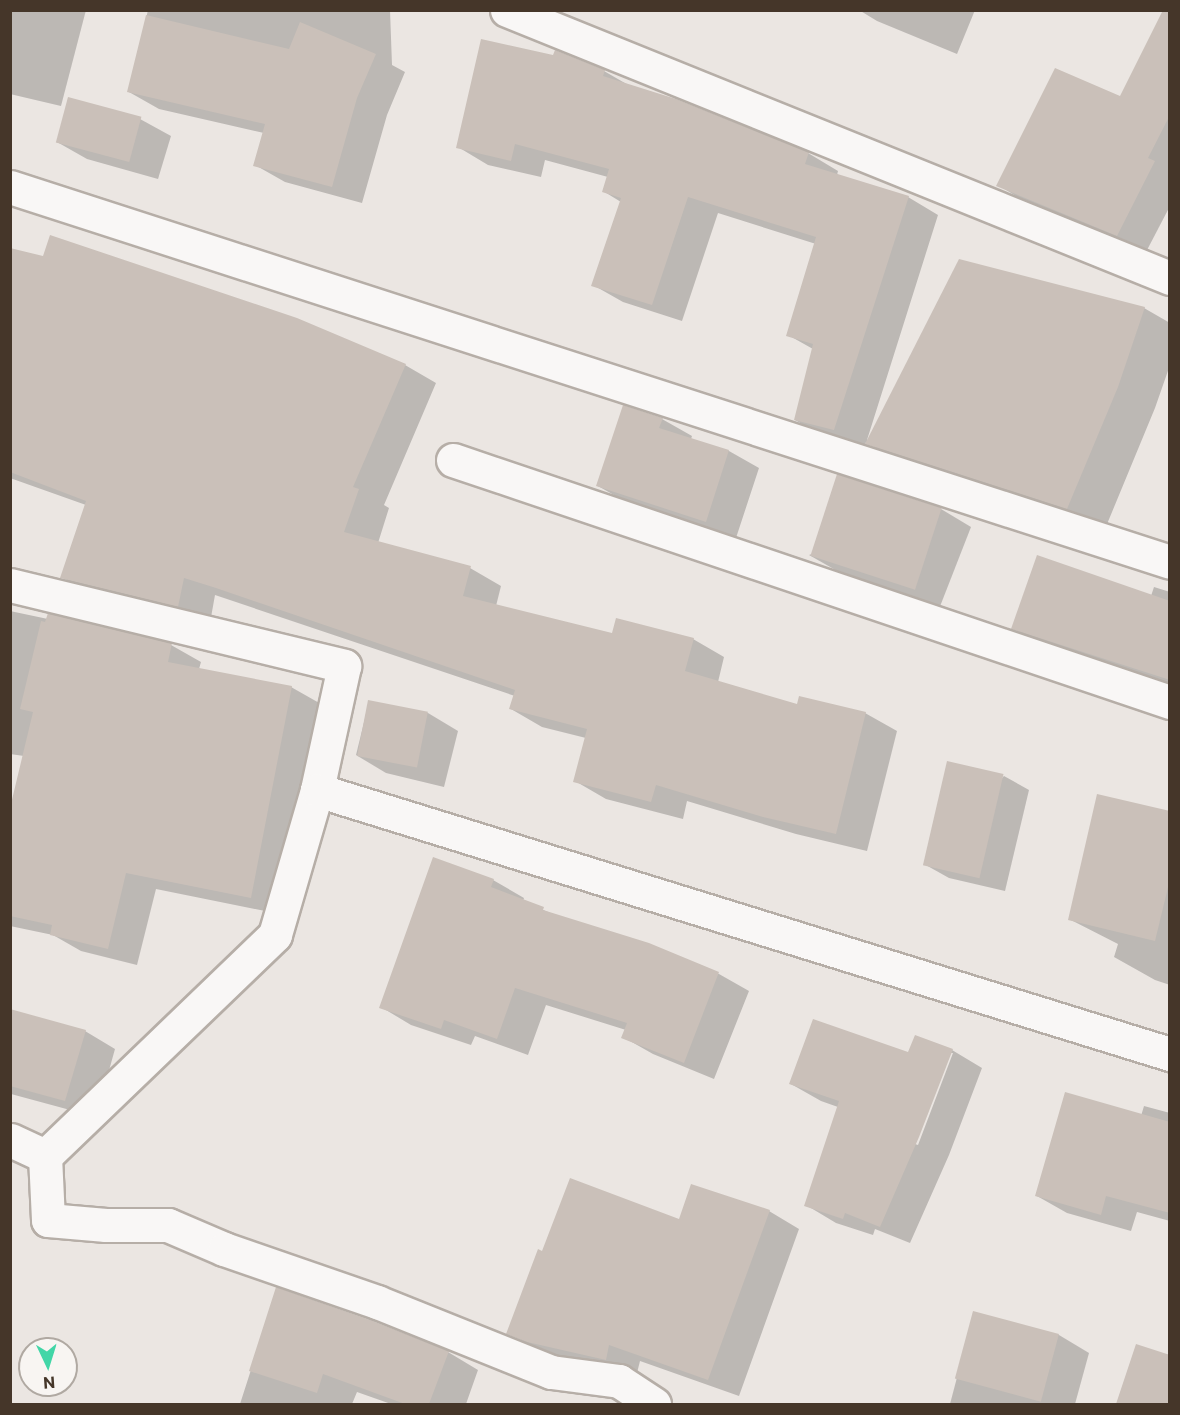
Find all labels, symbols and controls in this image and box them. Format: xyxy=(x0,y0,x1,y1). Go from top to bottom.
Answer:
north arrow xyxy=(18,1337,78,1397)
text: N xyxy=(43,1374,56,1393)

